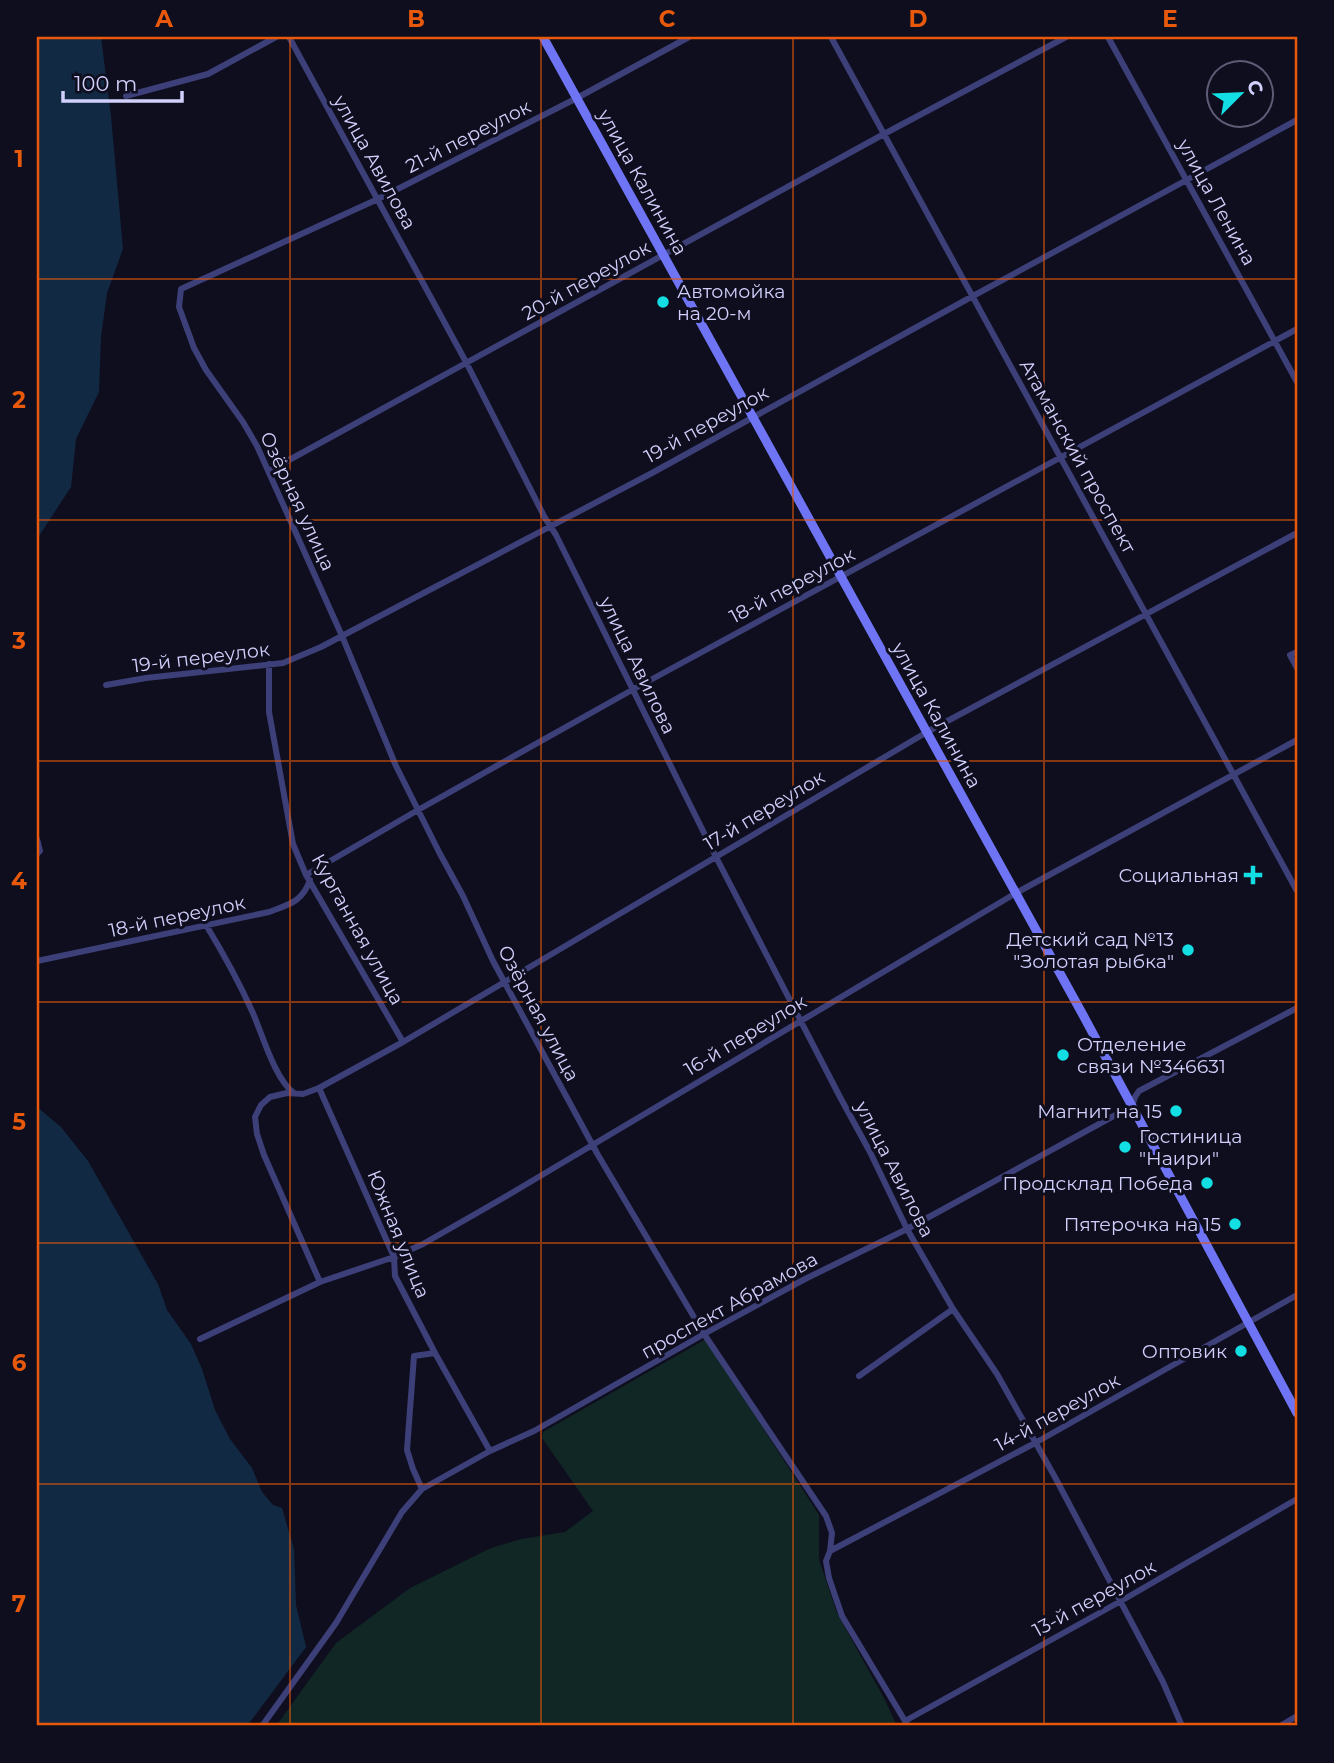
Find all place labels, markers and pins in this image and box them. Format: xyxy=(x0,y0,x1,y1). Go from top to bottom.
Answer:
place label: Автомойка на 20-м xyxy=(677,280,785,325)
marker: Автомойка на 20-м xyxy=(655,294,671,310)
place label: Социальная xyxy=(1118,864,1239,887)
marker: Социальная xyxy=(1245,867,1261,883)
place label: Детский сад №13 "Золотая рыбка" xyxy=(1006,928,1174,973)
marker: Детский сад №13 "Золотая рыбка" xyxy=(1180,942,1196,958)
place label: Отделение связи №346631 xyxy=(1077,1033,1226,1078)
marker: Отделение связи №346631 xyxy=(1055,1047,1071,1063)
place label: Магнит на 15 xyxy=(1037,1100,1162,1123)
marker: Магнит на 15 xyxy=(1168,1103,1184,1119)
place label: Гостиница "Наири" xyxy=(1139,1125,1242,1170)
marker: Гостиница "Наири" xyxy=(1117,1139,1133,1155)
place label: Продсклад Победа xyxy=(1002,1172,1193,1195)
marker: Продсклад Победа xyxy=(1199,1175,1215,1191)
place label: Пятерочка на 15 xyxy=(1064,1213,1221,1236)
marker: Пятерочка на 15 xyxy=(1227,1216,1243,1232)
place label: Оптовик xyxy=(1142,1340,1227,1363)
marker: Оптовик xyxy=(1233,1343,1249,1359)

